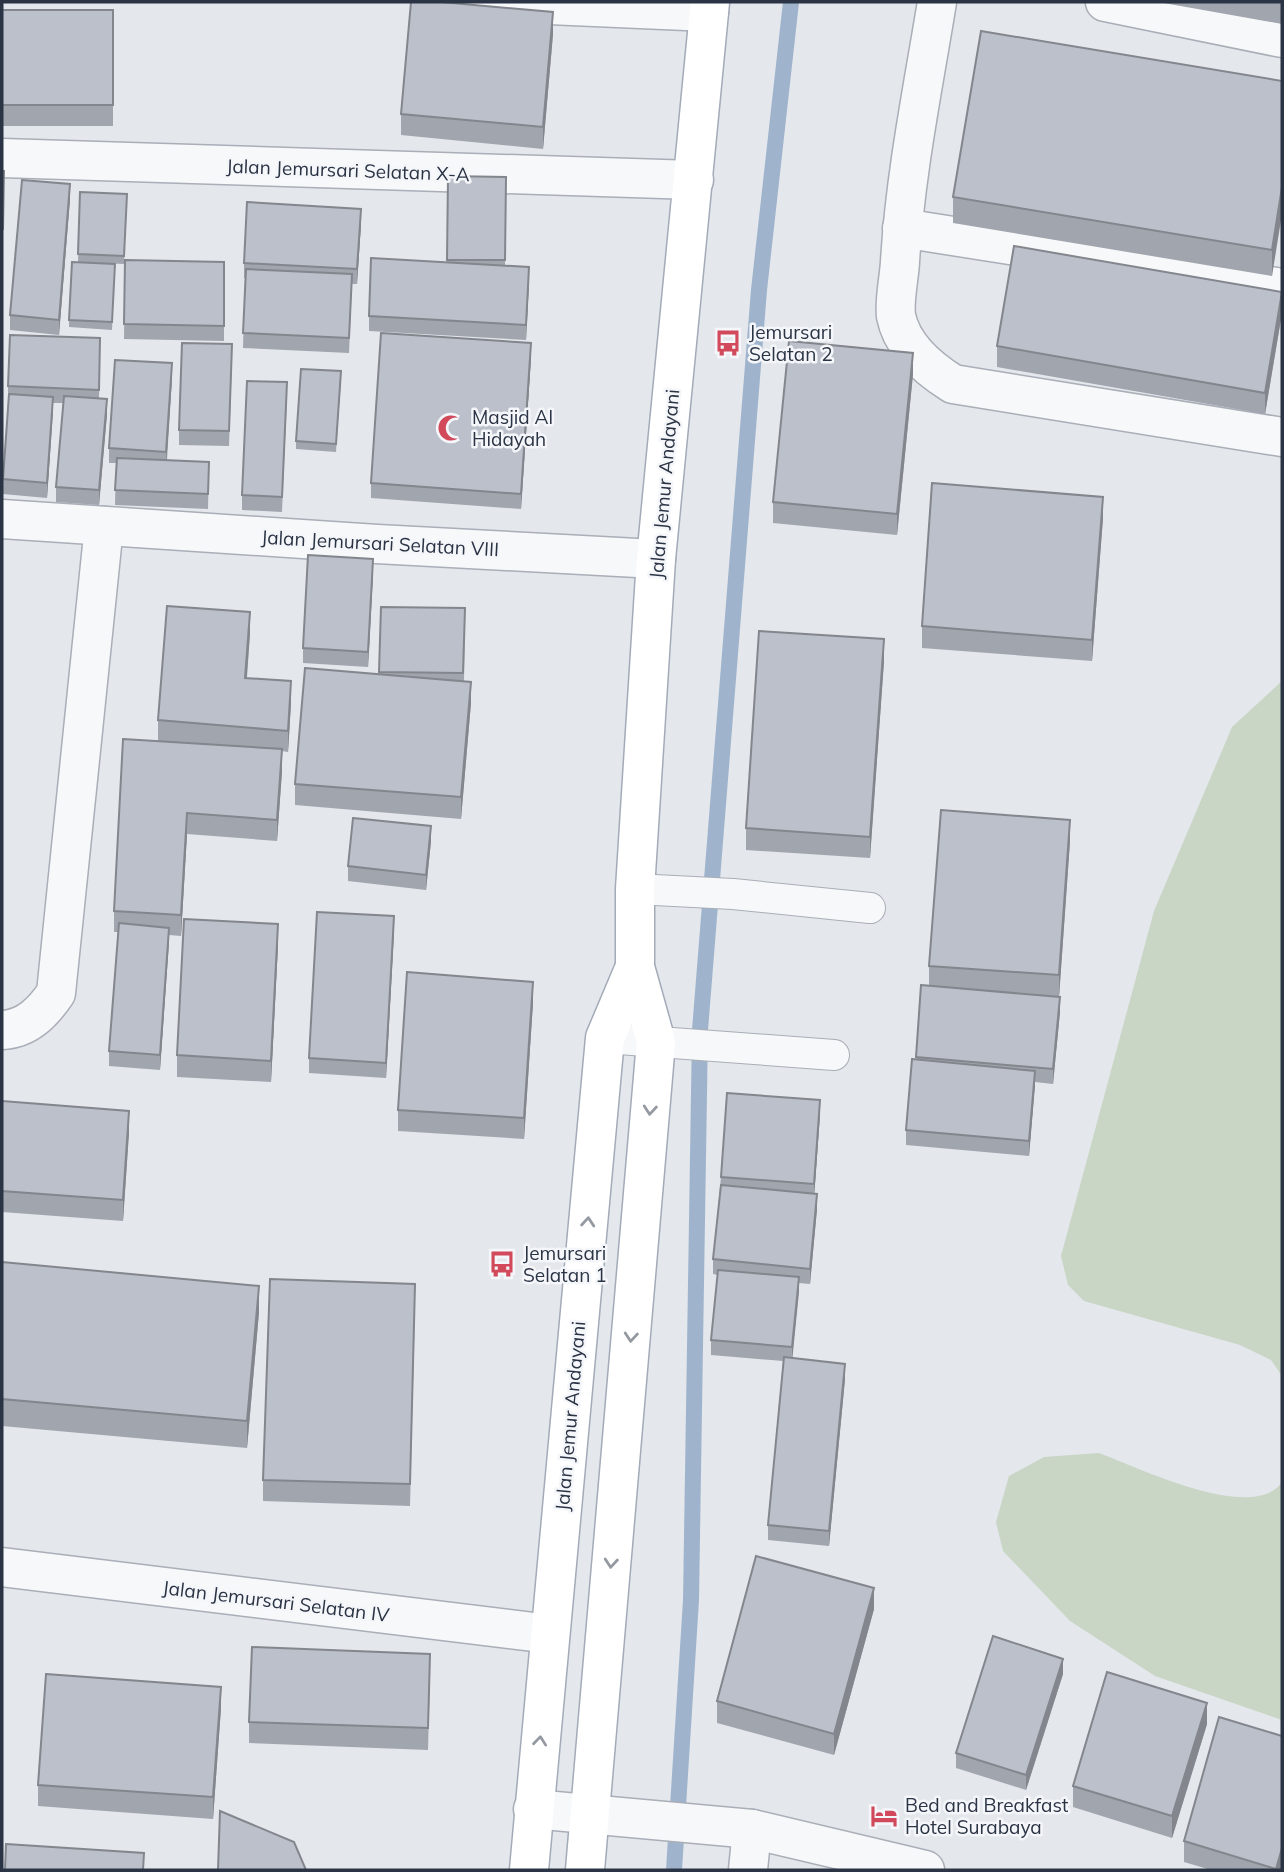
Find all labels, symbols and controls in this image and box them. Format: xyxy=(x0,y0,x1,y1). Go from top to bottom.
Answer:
street label: Jalan Jemursari Selatan X-A xyxy=(226,154,470,186)
place label: Jemursari Selatan 2 xyxy=(749,320,833,366)
bus stop icon: Jemursari Selatan 2 xyxy=(713,328,743,358)
street label: Jalan Jemur Andayani xyxy=(644,388,684,580)
place label: Masjid Al Hidayah xyxy=(472,405,553,451)
mosque icon: Masjid Al Hidayah xyxy=(436,413,466,443)
street label: Jalan Jemursari Selatan VIII xyxy=(260,525,500,561)
one-way arrow xyxy=(643,1105,658,1116)
one-way arrow xyxy=(580,1216,595,1227)
place label: Jemursari Selatan 1 xyxy=(523,1241,607,1287)
bus stop icon: Jemursari Selatan 1 xyxy=(487,1249,517,1279)
street label: Jalan Jemur Andayani xyxy=(550,1320,590,1512)
one-way arrow xyxy=(624,1331,639,1342)
one-way arrow xyxy=(604,1558,619,1569)
street label: Jalan Jemursari Selatan IV xyxy=(161,1575,392,1627)
one-way arrow xyxy=(532,1736,547,1747)
place label: Bed and Breakfast Hotel Surabaya xyxy=(905,1793,1069,1839)
hotel icon: Bed and Breakfast Hotel Surabaya xyxy=(869,1801,899,1831)

